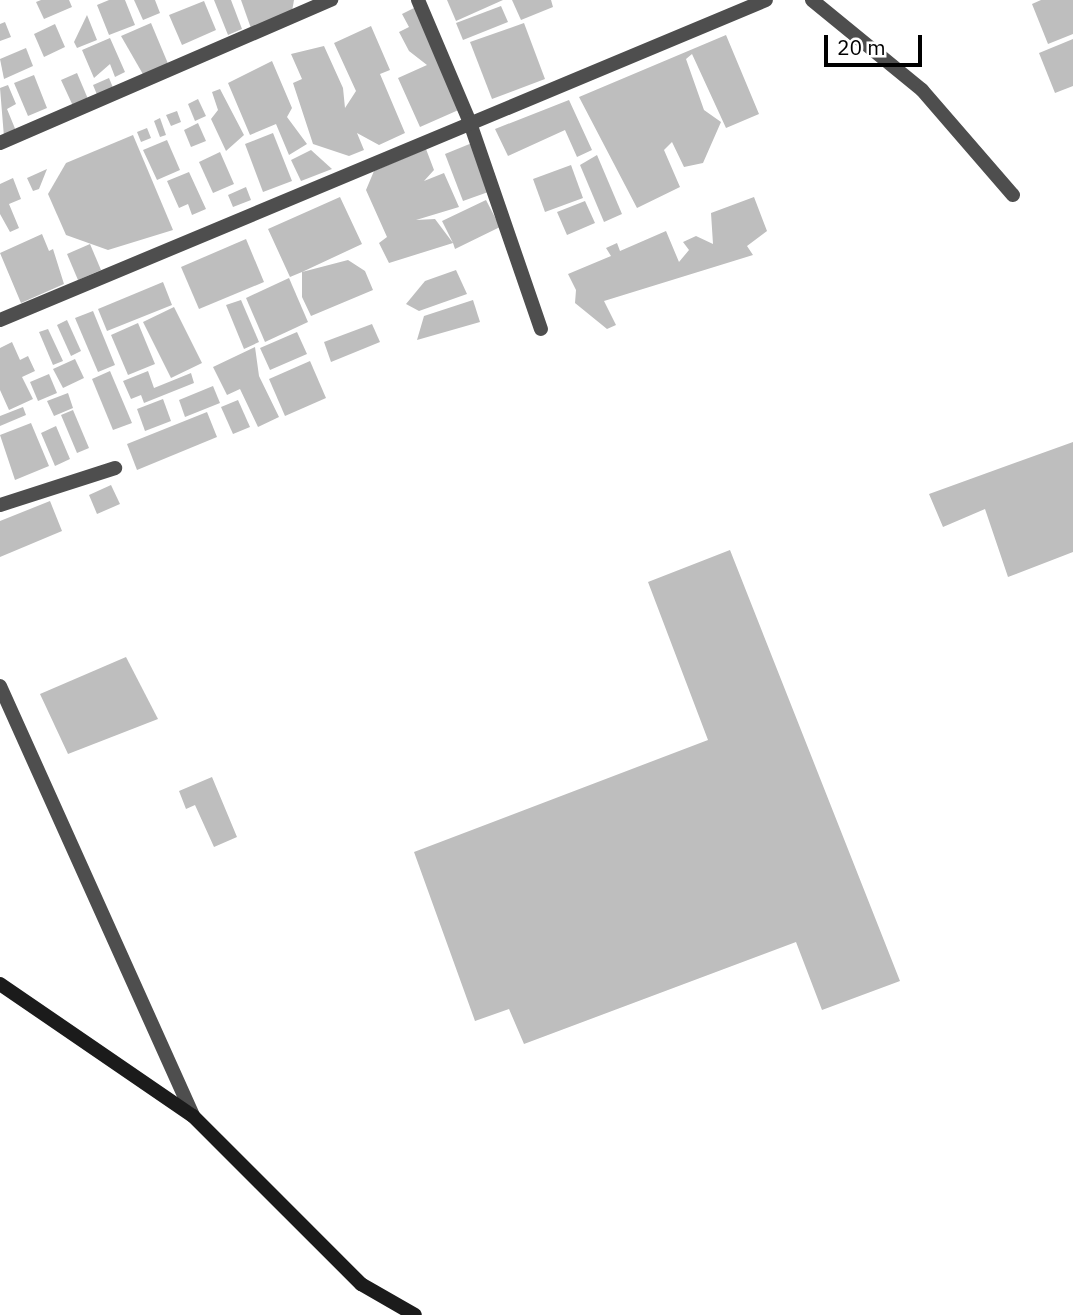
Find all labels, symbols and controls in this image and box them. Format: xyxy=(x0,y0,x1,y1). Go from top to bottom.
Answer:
scale bar xyxy=(828,21,926,65)
text: 20 m xyxy=(837,33,886,61)

